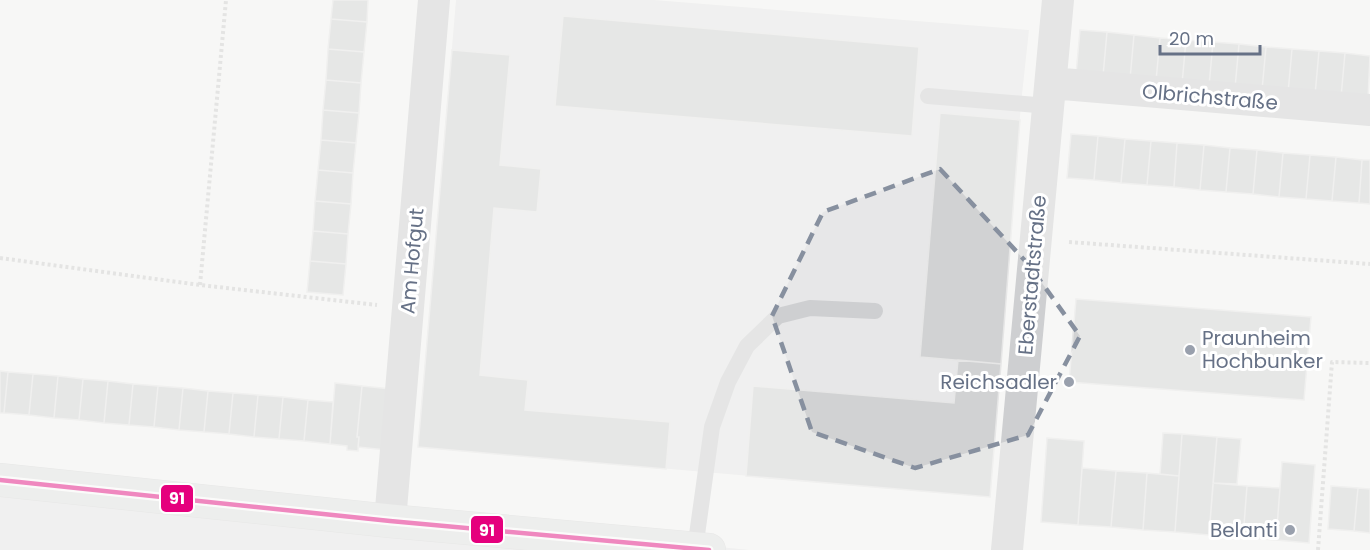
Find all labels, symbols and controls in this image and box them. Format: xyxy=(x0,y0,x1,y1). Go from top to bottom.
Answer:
scale bar xyxy=(1160,18,1260,56)
text: 20 m xyxy=(1169,26,1214,51)
street label: Olbrichstraße xyxy=(1141,77,1279,117)
street label: Eberstadtstraße xyxy=(1011,194,1053,356)
street label: Am Hofgut xyxy=(393,207,431,315)
place label: Praunheim Hochbunker xyxy=(1202,324,1323,375)
marker: Praunheim Hochbunker xyxy=(1183,343,1197,357)
place label: Reichsadler xyxy=(940,368,1057,396)
marker: Reichsadler xyxy=(1062,375,1076,389)
line badge: 91 xyxy=(160,484,194,513)
text: 91 xyxy=(169,487,185,510)
line badge: 91 xyxy=(470,515,504,544)
place label: Belanti xyxy=(1210,516,1278,544)
text: 91 xyxy=(479,519,495,542)
marker: Belanti xyxy=(1283,523,1297,537)

